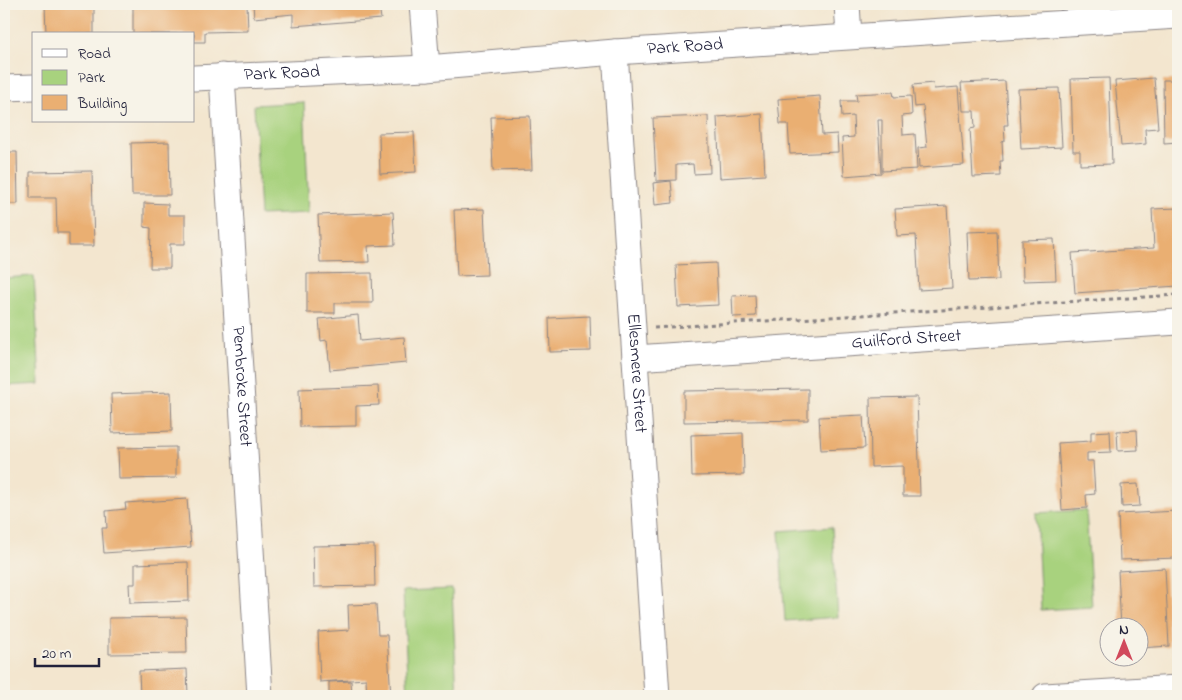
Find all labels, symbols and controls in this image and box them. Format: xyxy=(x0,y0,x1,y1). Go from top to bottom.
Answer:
legend xyxy=(32,32,195,122)
street label: Park Road xyxy=(646,32,724,63)
text: Road xyxy=(78,43,111,65)
street label: Park Road xyxy=(243,60,321,89)
text: Park xyxy=(78,67,106,89)
text: Building xyxy=(77,93,127,116)
street label: Ellesmere Street xyxy=(619,313,653,434)
street label: Guilford Street xyxy=(851,323,962,357)
street label: Pembroke Street xyxy=(224,325,258,448)
north arrow xyxy=(1100,618,1150,668)
text: N xyxy=(1119,620,1129,641)
scale bar xyxy=(35,635,99,667)
text: 20 m xyxy=(42,643,72,665)

